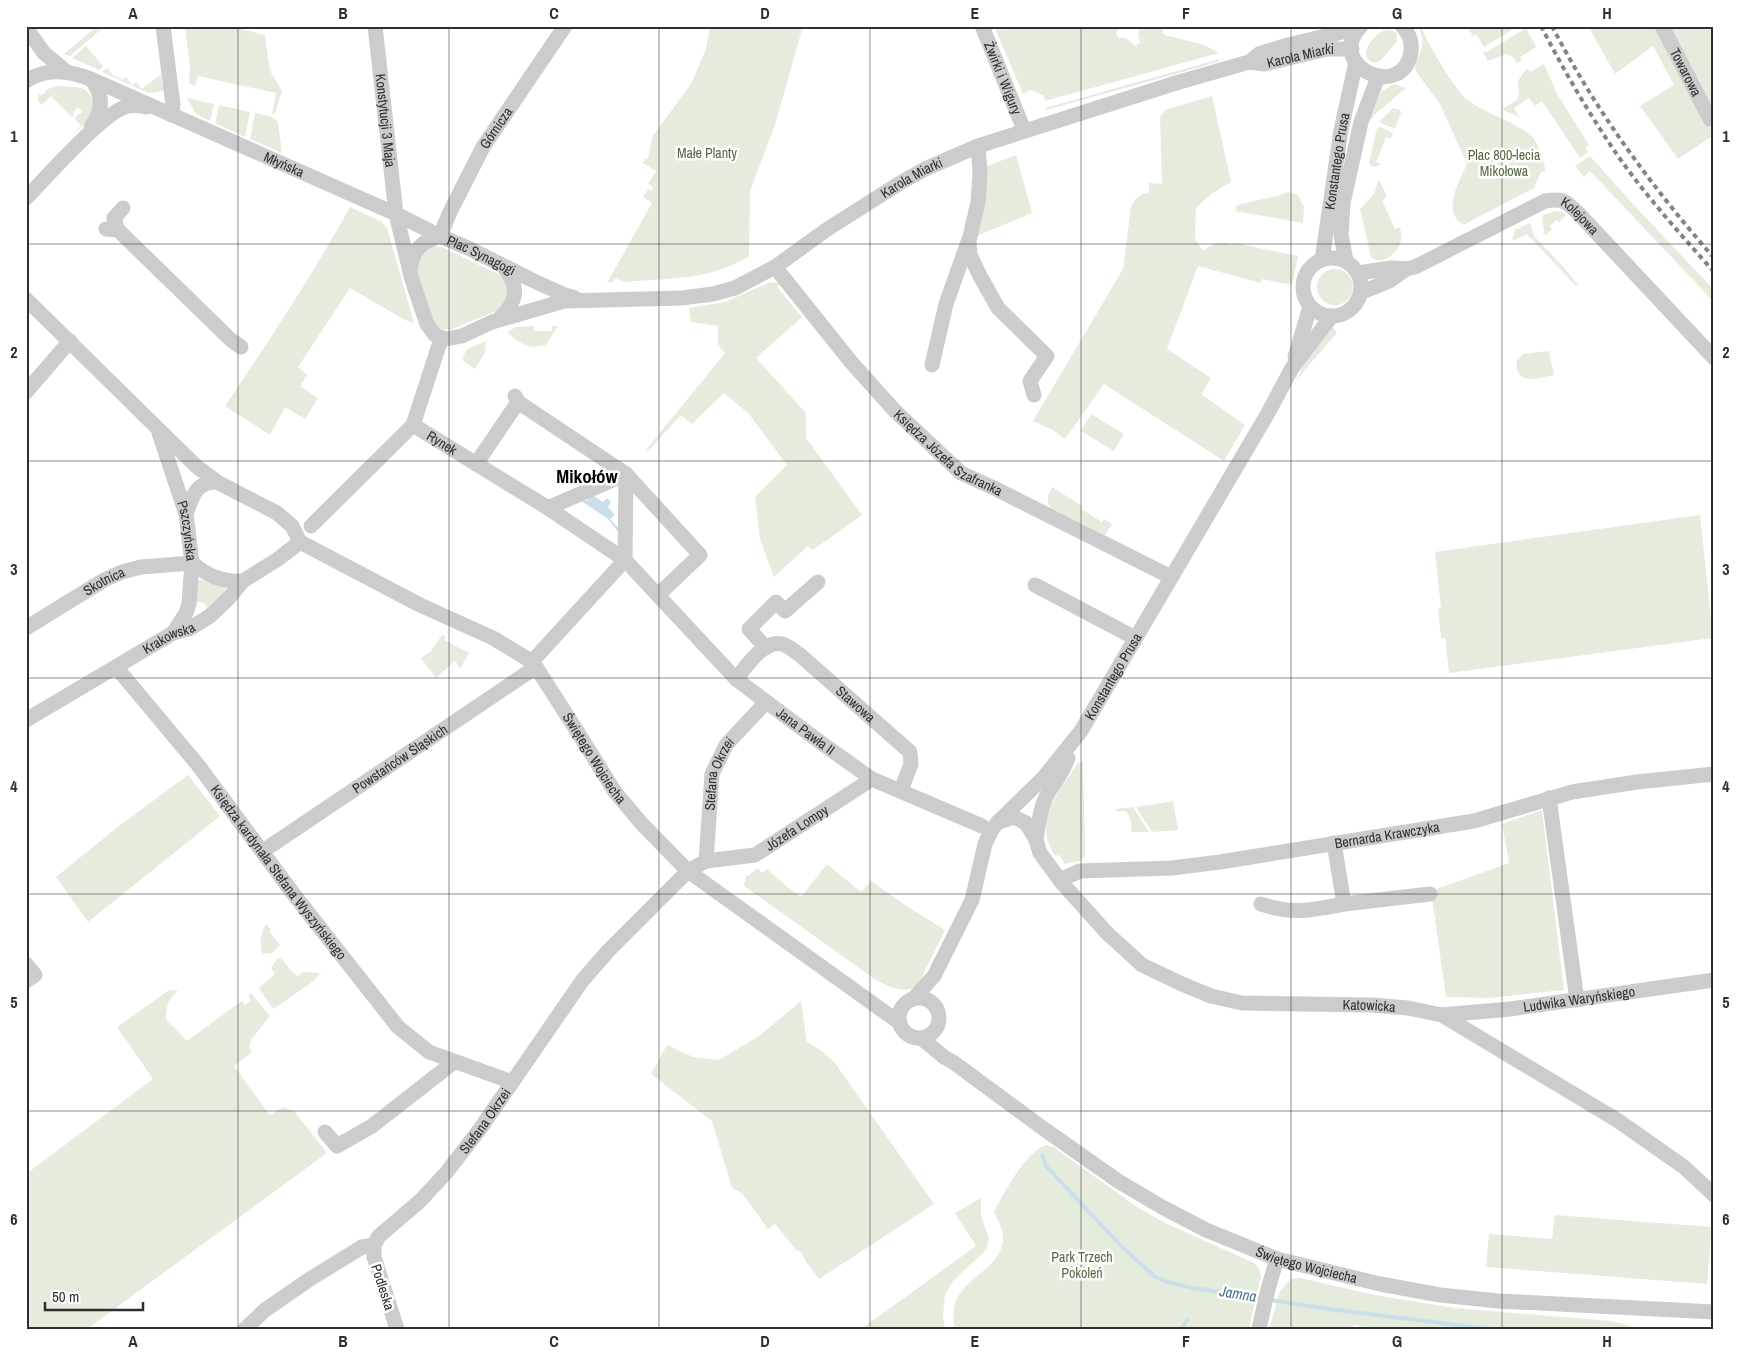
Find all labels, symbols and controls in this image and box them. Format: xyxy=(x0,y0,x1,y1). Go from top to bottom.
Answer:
text: A xyxy=(128,2,138,24)
text: B xyxy=(338,2,348,24)
text: C xyxy=(549,2,559,24)
text: D xyxy=(760,2,770,24)
text: E xyxy=(971,2,980,24)
text: F xyxy=(1182,2,1190,24)
text: G xyxy=(1392,2,1402,24)
text: H xyxy=(1602,2,1612,24)
street label: Żwirki i Wigury xyxy=(980,39,1026,117)
street label: Karola Miarki xyxy=(1265,40,1334,72)
street label: Towarowa xyxy=(1666,45,1706,100)
street label: Konstytucji 3 Maja xyxy=(371,73,400,169)
street label: Górnicza xyxy=(475,103,517,152)
street label: Konstantego Prusa xyxy=(1320,110,1354,211)
text: 1 xyxy=(10,125,18,147)
text: 1 xyxy=(1722,125,1730,147)
park label: Małe Planty xyxy=(677,144,737,162)
park label: Plac 800-lecia Mikołowa xyxy=(1468,146,1541,180)
street label: Młyńska xyxy=(261,148,308,182)
street label: Karola Miarki xyxy=(877,153,945,202)
street label: Kolejowa xyxy=(1558,193,1603,239)
street label: Plac Synagogi xyxy=(444,231,519,279)
text: 2 xyxy=(10,341,18,363)
text: 2 xyxy=(1722,341,1730,363)
street label: Księdza Józefa Szafranka xyxy=(890,406,1006,500)
street label: Rynek xyxy=(423,427,461,459)
district label: Mikołów xyxy=(556,463,619,489)
street label: Pszczyńska xyxy=(173,498,201,562)
text: 3 xyxy=(10,558,18,580)
text: 3 xyxy=(1722,558,1730,580)
street label: Skotnica xyxy=(80,563,128,600)
street label: Krakowska xyxy=(139,618,199,658)
street label: Konstantego Prusa xyxy=(1081,629,1146,723)
street label: Stawowa xyxy=(832,682,879,727)
street label: Jana Pawła II xyxy=(772,703,839,759)
street label: Świętego Wojciecha xyxy=(559,709,630,808)
street label: Powstańców Śląskich xyxy=(349,720,451,797)
street label: Stefana Okrzei xyxy=(701,733,738,811)
text: 4 xyxy=(10,775,18,797)
text: 4 xyxy=(1722,775,1730,797)
street label: Księdza kardynała Stefana Wyszyńskiego xyxy=(207,781,351,963)
street label: Józefa Lompy xyxy=(762,801,832,855)
street label: Bernarda Krawczyka xyxy=(1333,818,1441,852)
street label: Ludwika Waryńskiego xyxy=(1522,982,1636,1016)
text: 5 xyxy=(10,991,18,1013)
text: 5 xyxy=(1722,991,1730,1013)
street label: Katowicka xyxy=(1342,996,1397,1016)
street label: Stefana Okrzei xyxy=(455,1085,515,1157)
text: 6 xyxy=(10,1208,18,1230)
text: 6 xyxy=(1722,1208,1730,1230)
street label: Świętego Wojciecha xyxy=(1253,1242,1360,1287)
park label: Park Trzech Pokoleń xyxy=(1051,1248,1113,1282)
street label: Podleska xyxy=(367,1262,399,1313)
scale bar xyxy=(45,1280,142,1312)
water label: Jamna xyxy=(1217,1280,1258,1307)
text: 50 m xyxy=(52,1286,79,1307)
text: A xyxy=(128,1330,138,1352)
text: B xyxy=(338,1330,348,1352)
text: C xyxy=(549,1330,559,1352)
text: D xyxy=(760,1330,770,1352)
text: E xyxy=(971,1330,980,1352)
text: F xyxy=(1182,1330,1190,1352)
text: G xyxy=(1392,1330,1402,1352)
text: H xyxy=(1602,1330,1612,1352)

